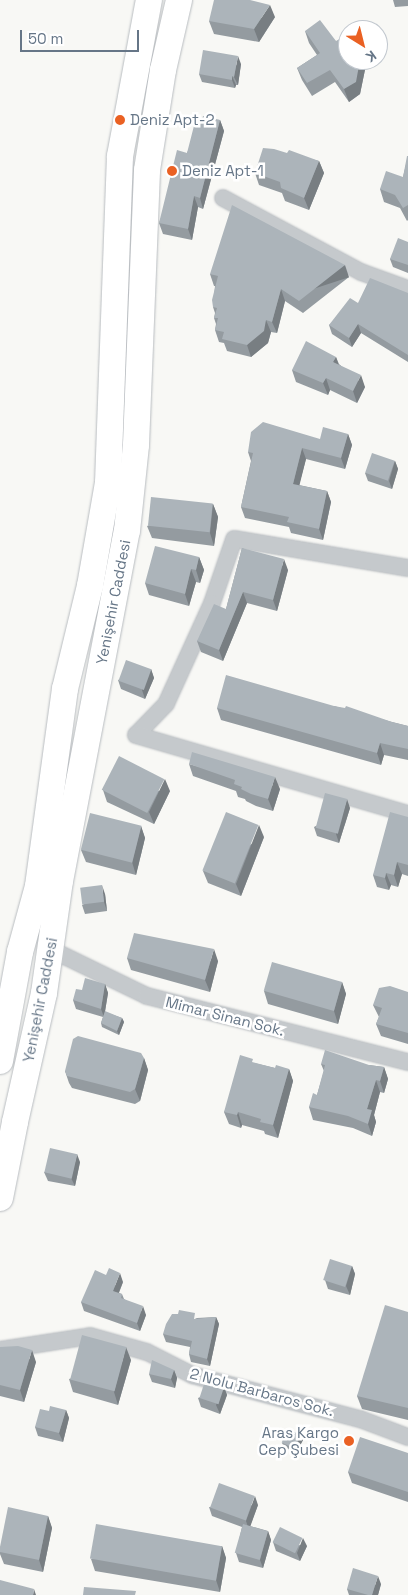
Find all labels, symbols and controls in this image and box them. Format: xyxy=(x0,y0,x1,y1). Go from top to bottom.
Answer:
scale bar xyxy=(22,20,141,52)
north arrow xyxy=(338,20,388,70)
text: 50 m xyxy=(28,29,63,48)
text: K xyxy=(362,46,380,66)
place label: Deniz Apt-2 xyxy=(130,111,215,129)
marker: Deniz Apt-2 xyxy=(114,114,126,126)
place label: Deniz Apt-1 xyxy=(182,162,264,180)
marker: Deniz Apt-1 xyxy=(166,165,178,177)
street label: Yenişehir Caddesi xyxy=(92,538,134,666)
street label: Yenişehir Caddesi xyxy=(19,936,61,1064)
street label: Mimar Sinan Sok. xyxy=(164,993,286,1039)
street label: 2 Nolu Barbaros Sok. xyxy=(188,1364,336,1420)
place label: Aras Kargo Cep Şubesi xyxy=(258,1423,339,1458)
marker: Aras Kargo Cep Şubesi xyxy=(343,1435,355,1447)

